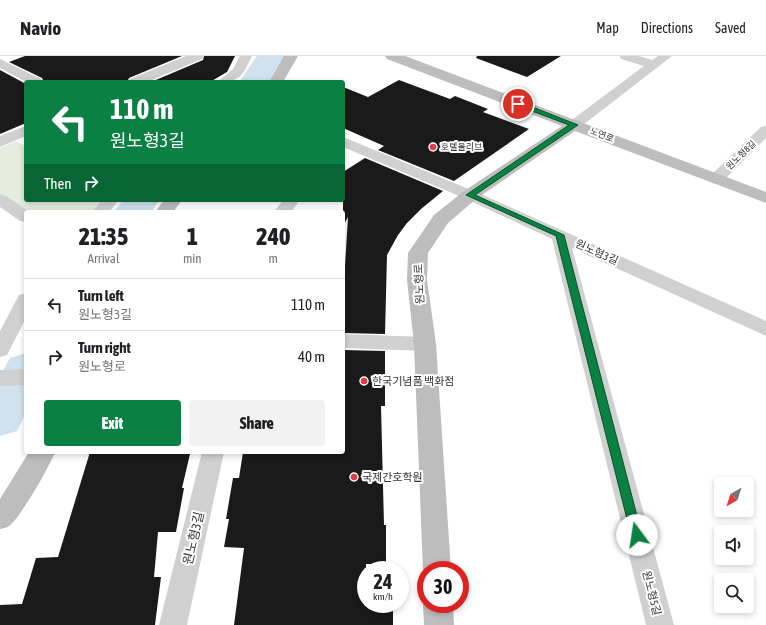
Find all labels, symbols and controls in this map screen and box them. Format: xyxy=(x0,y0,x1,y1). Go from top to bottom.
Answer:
text: Navio xyxy=(20,17,61,39)
text: Map xyxy=(596,20,619,36)
text: Directions xyxy=(641,20,693,36)
text: Saved xyxy=(715,20,746,36)
pin xyxy=(501,87,535,121)
text: 110 m xyxy=(110,93,173,125)
icon: arrive xyxy=(507,93,529,115)
icon: left xyxy=(44,96,96,148)
street label: 노연로 xyxy=(589,126,615,144)
text: 원노형3길 xyxy=(110,130,185,151)
street label: 원노형8길 xyxy=(724,138,758,172)
marker: 호텔올리브 xyxy=(428,142,438,152)
place label: 호텔올리브 xyxy=(441,142,482,152)
icon: right xyxy=(80,172,102,194)
text: Then xyxy=(44,175,72,192)
text: 21:35 xyxy=(79,223,128,250)
text: 1 xyxy=(187,223,198,250)
text: 240 xyxy=(256,223,290,250)
street label: 원노형3길 xyxy=(574,237,620,267)
text: Arrival xyxy=(88,251,119,266)
text: min xyxy=(183,251,202,266)
text: m xyxy=(269,251,278,266)
street label: 원노형로 xyxy=(412,263,426,305)
text: Turn left xyxy=(78,287,124,304)
icon: left xyxy=(44,294,66,316)
text: 110 m xyxy=(291,296,325,313)
text: 원노형3길 xyxy=(78,307,132,322)
text: Turn right xyxy=(78,339,131,356)
icon: right xyxy=(44,346,66,368)
text: 40 m xyxy=(298,348,325,365)
text: 원노형로 xyxy=(78,359,126,374)
place label: 한국기념품 백화점 xyxy=(372,375,454,387)
marker: 한국기념품 백화점 xyxy=(359,376,369,386)
button: Exit xyxy=(44,400,181,446)
button: Share xyxy=(189,400,325,446)
place label: 국제간호학원 xyxy=(362,471,423,483)
marker: 국제간호학원 xyxy=(349,472,359,482)
north arrow xyxy=(714,477,754,517)
map controls xyxy=(714,477,754,613)
street label: 원노형3길 xyxy=(180,510,207,566)
position arrow xyxy=(616,514,658,556)
button: sound xyxy=(714,525,754,565)
speed limit sign: 30 xyxy=(417,561,469,613)
street label: 원노형5길 xyxy=(641,569,663,617)
text: 24 xyxy=(374,570,392,593)
button: search xyxy=(714,573,754,613)
text: km/h xyxy=(373,591,393,602)

